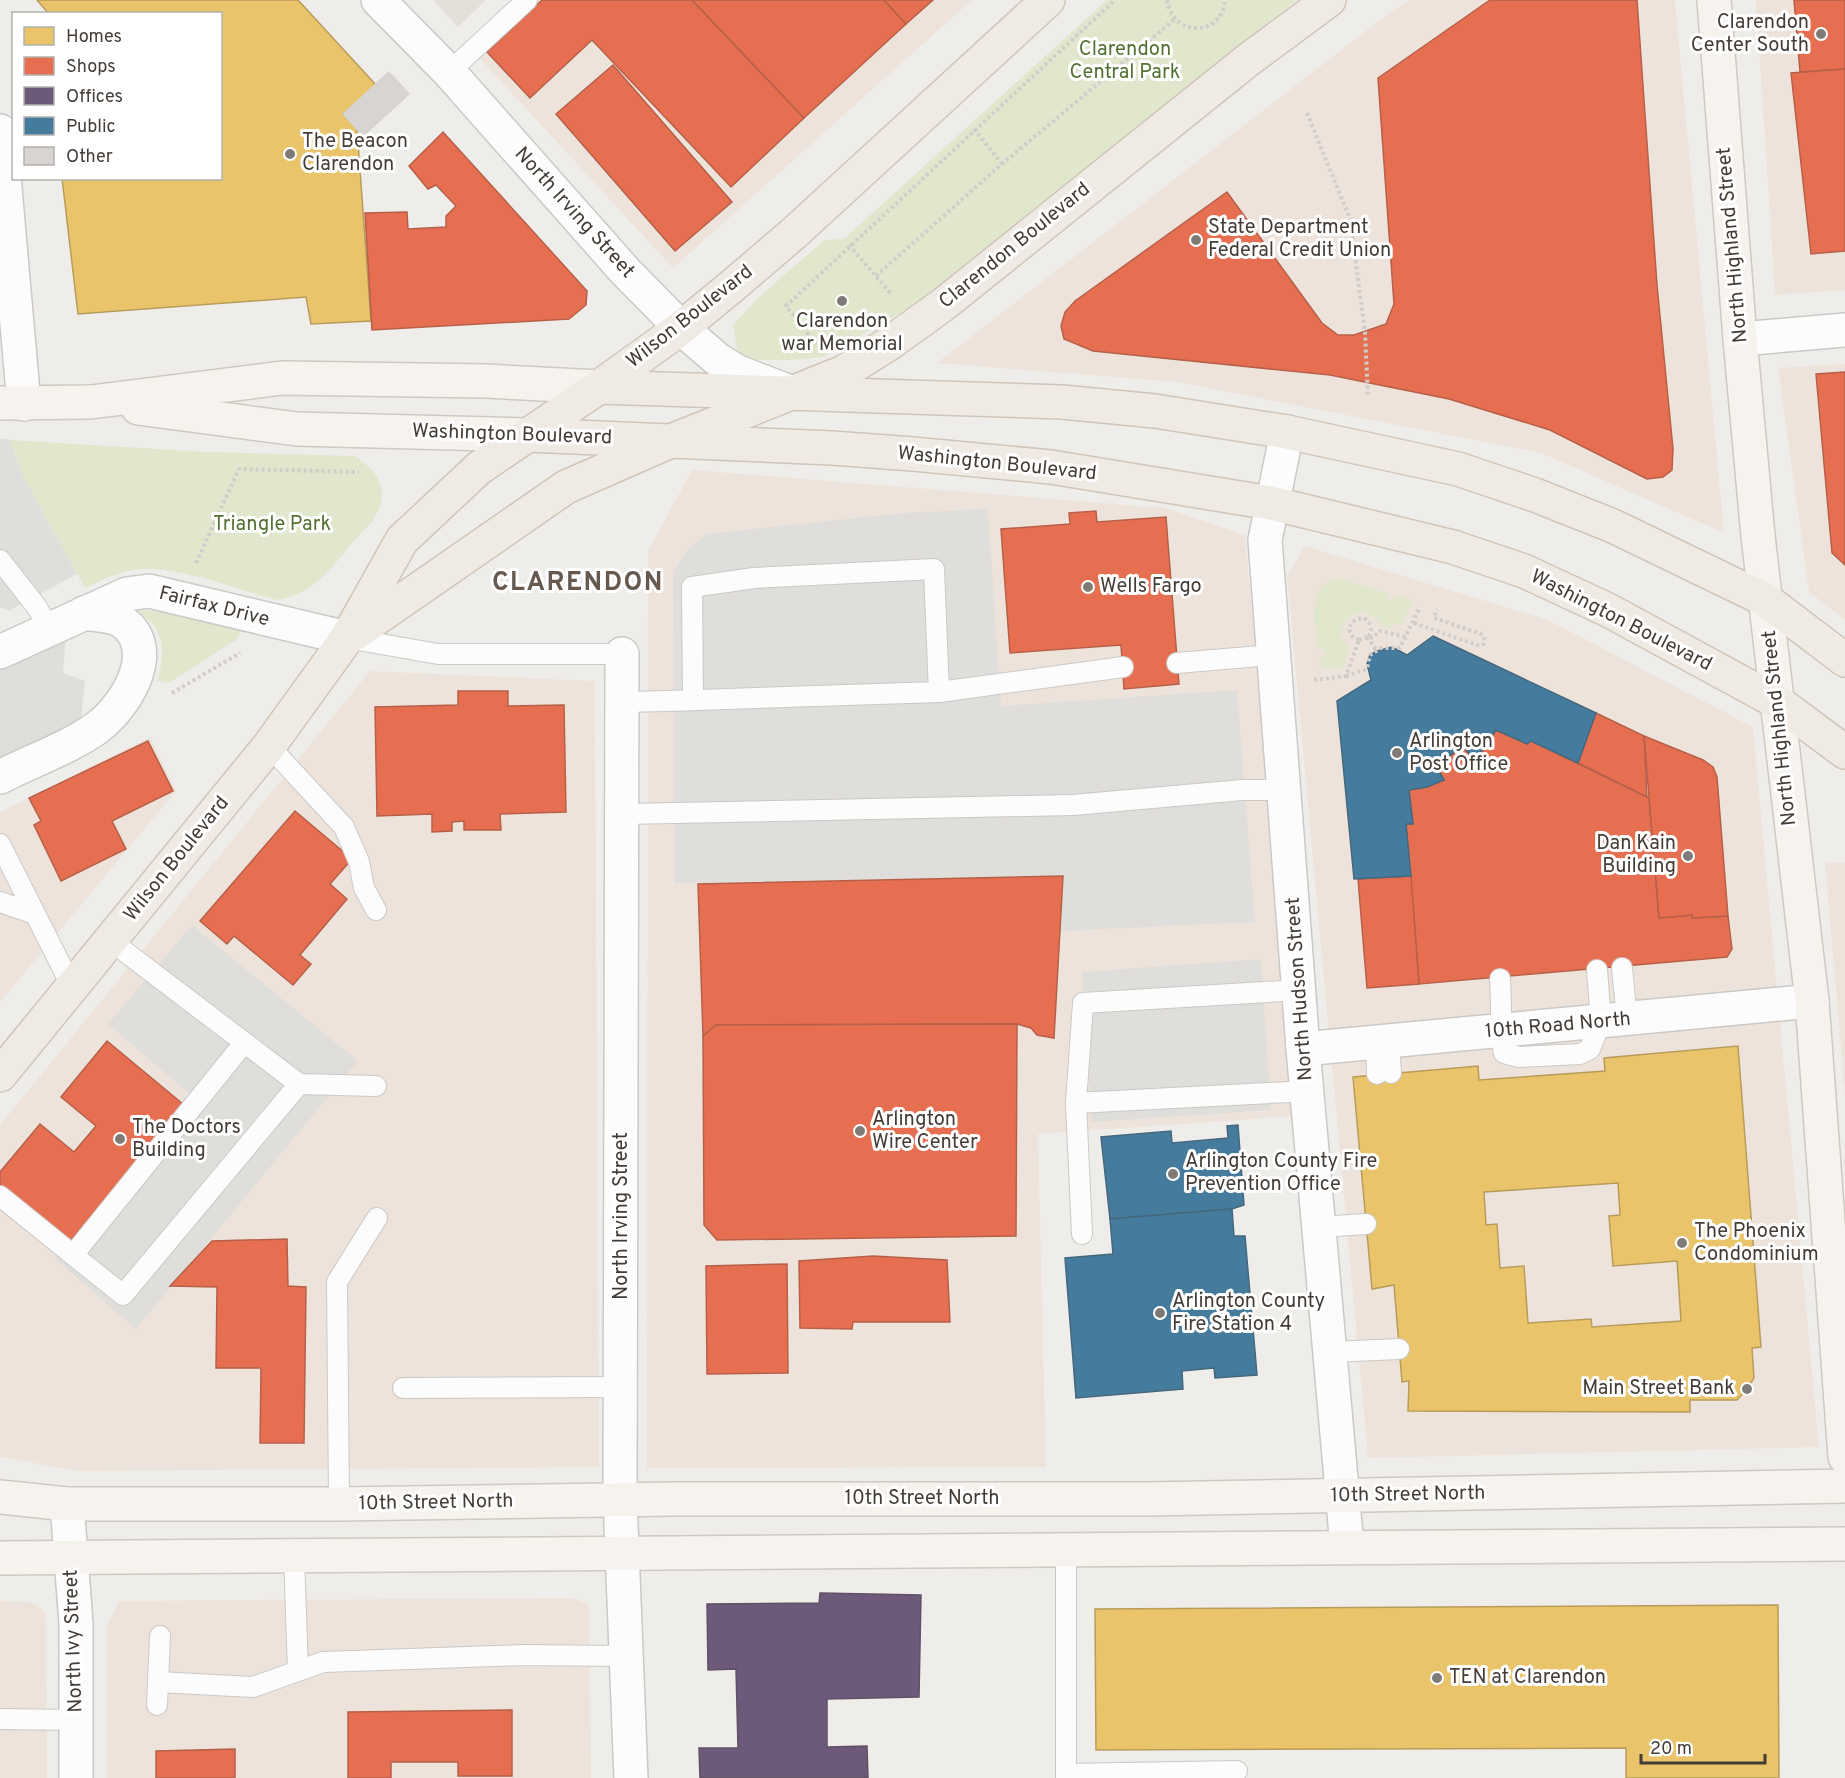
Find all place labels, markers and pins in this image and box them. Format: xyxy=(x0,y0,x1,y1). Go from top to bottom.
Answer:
place label: Clarendon Center South xyxy=(1691,10,1809,59)
marker: Clarendon Center South xyxy=(1814,27,1828,41)
place label: The Beacon Clarendon xyxy=(302,129,408,178)
marker: The Beacon Clarendon xyxy=(283,147,297,161)
place label: State Department Federal Credit Union xyxy=(1208,215,1391,264)
marker: State Department Federal Credit Union xyxy=(1189,233,1203,247)
marker: Clarendon war Memorial xyxy=(835,294,849,308)
place label: Clarendon war Memorial xyxy=(781,309,903,358)
place label: Wells Fargo xyxy=(1100,574,1202,600)
marker: Wells Fargo xyxy=(1081,580,1095,594)
place label: Arlington Post Office xyxy=(1409,729,1508,778)
marker: Arlington Post Office xyxy=(1390,746,1404,760)
place label: Dan Kain Building xyxy=(1596,831,1676,880)
marker: Dan Kain Building xyxy=(1681,849,1695,863)
place label: Arlington Wire Center xyxy=(872,1107,978,1156)
place label: The Doctors Building xyxy=(132,1115,241,1164)
marker: Arlington Wire Center xyxy=(853,1124,867,1138)
marker: The Doctors Building xyxy=(113,1132,127,1146)
place label: Arlington County Fire Prevention Office xyxy=(1185,1149,1377,1198)
marker: Arlington County Fire Prevention Office xyxy=(1166,1167,1180,1181)
place label: The Phoenix Condominium xyxy=(1694,1219,1819,1268)
marker: The Phoenix Condominium xyxy=(1675,1236,1689,1250)
place label: Arlington County Fire Station 4 xyxy=(1172,1289,1325,1338)
marker: Arlington County Fire Station 4 xyxy=(1153,1306,1167,1320)
place label: Main Street Bank xyxy=(1582,1376,1735,1402)
marker: Main Street Bank xyxy=(1740,1382,1754,1396)
place label: TEN at Clarendon xyxy=(1449,1665,1606,1691)
marker: TEN at Clarendon xyxy=(1430,1671,1444,1685)

